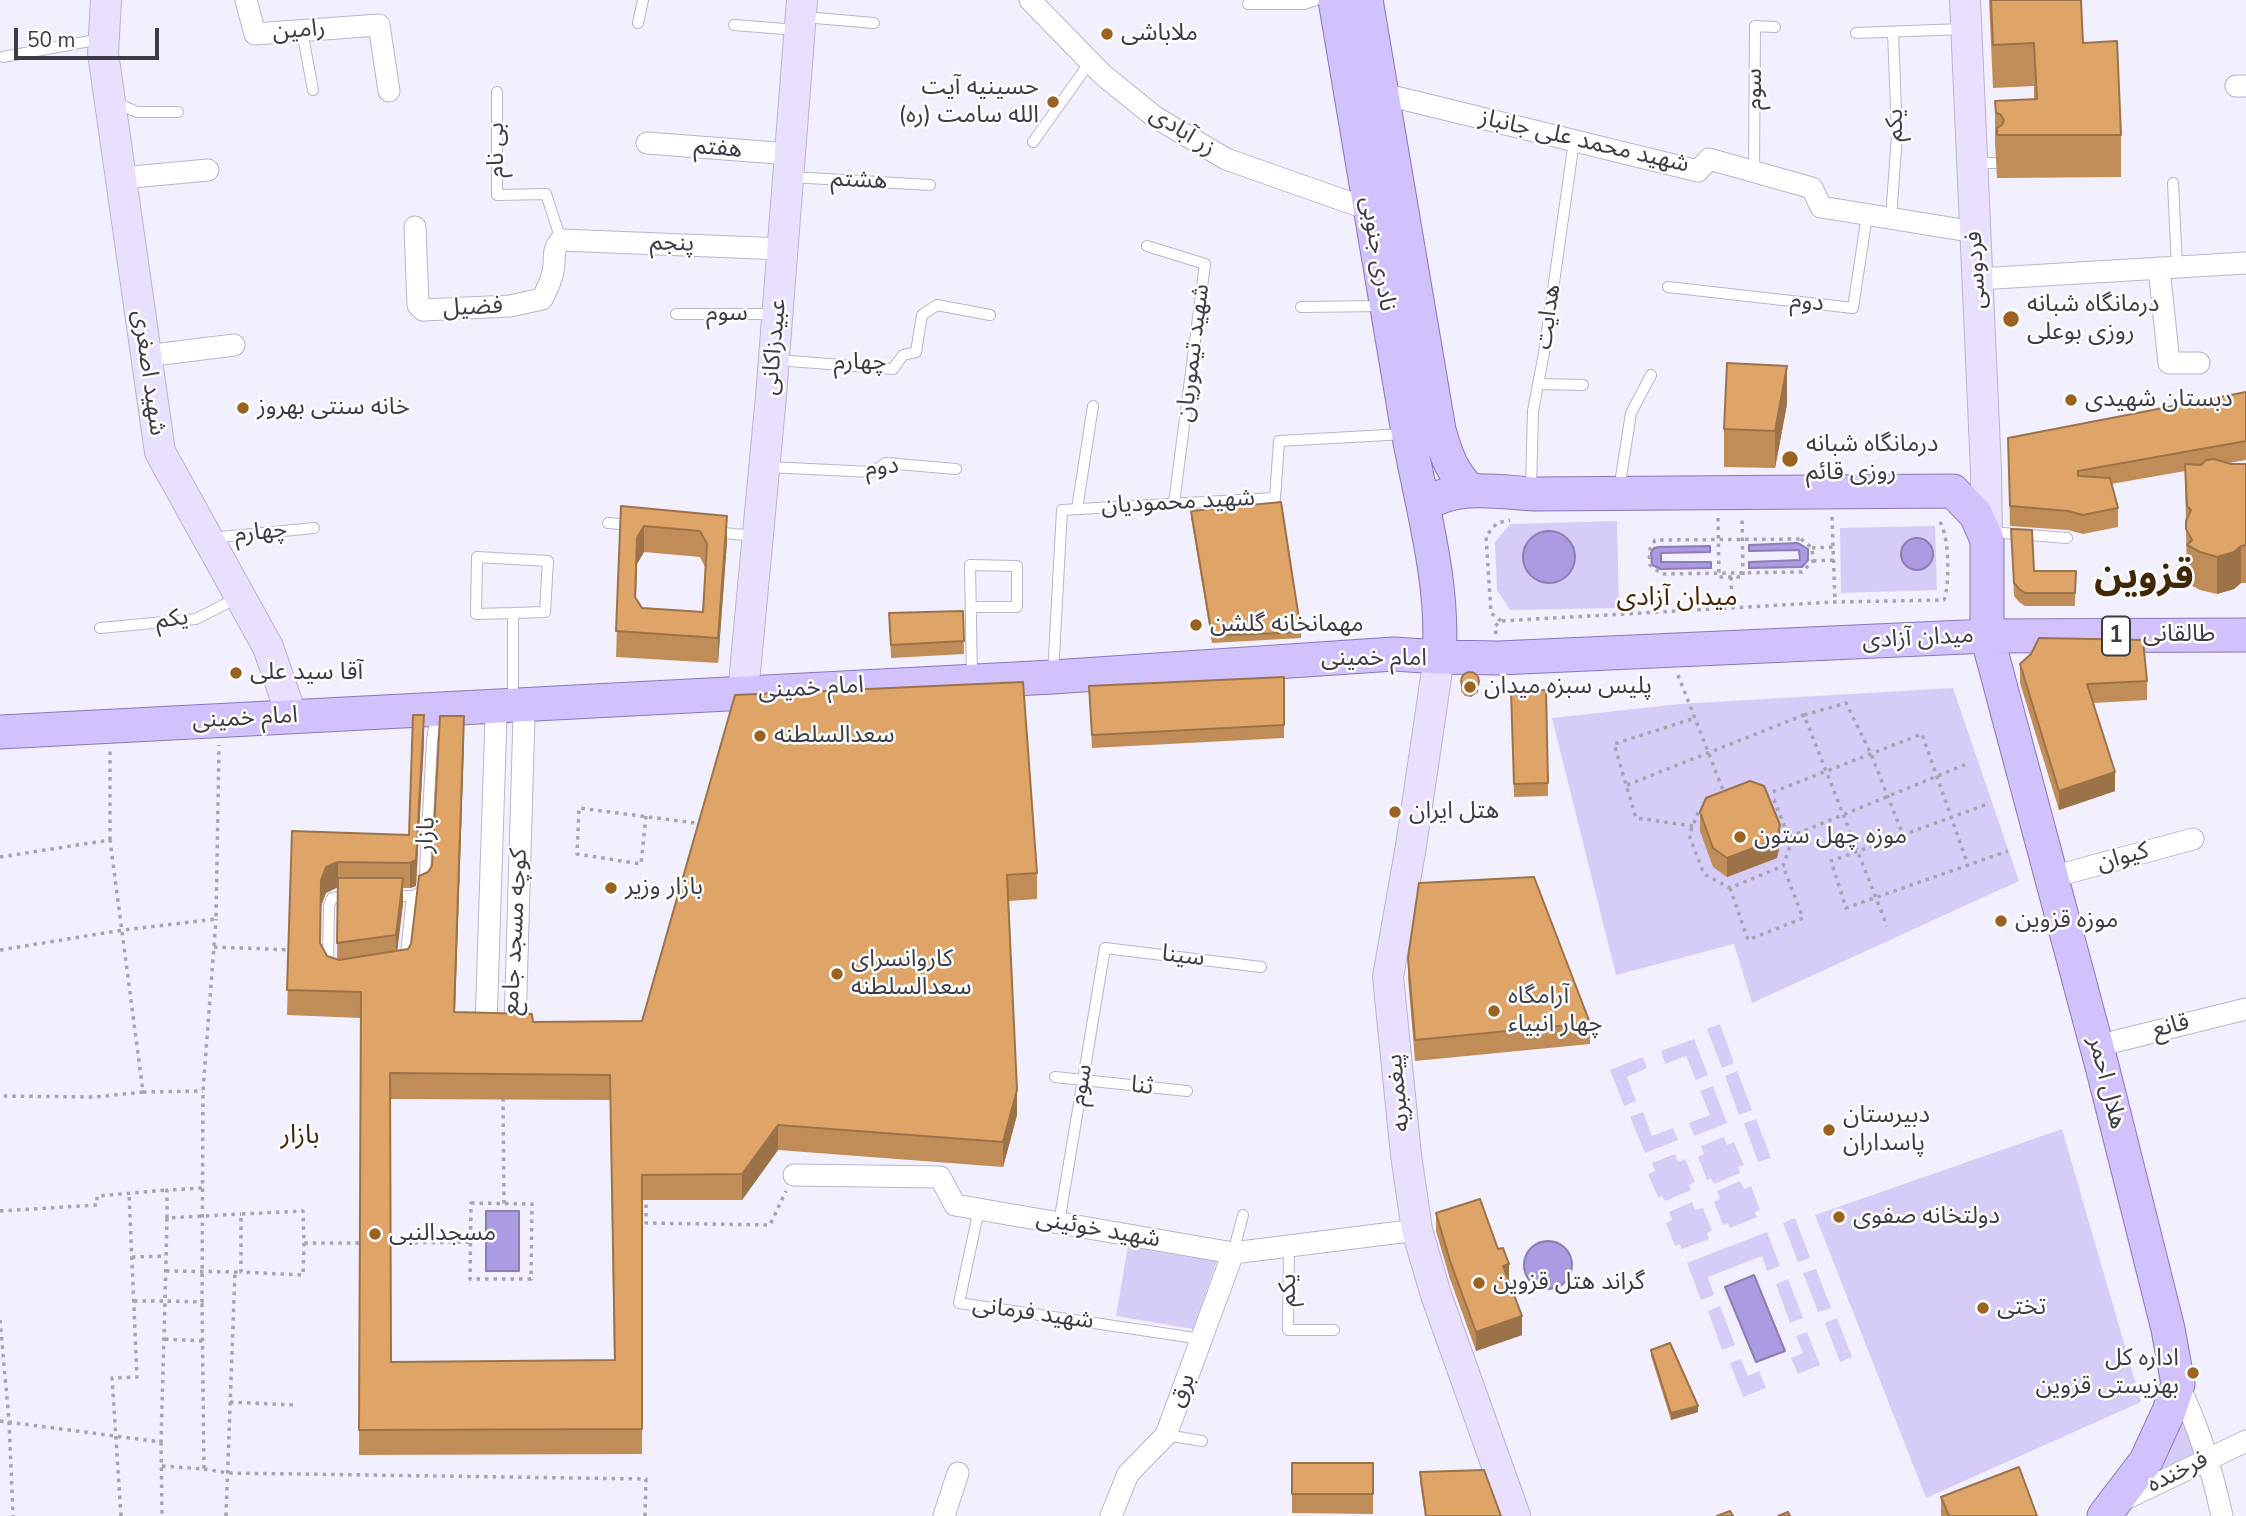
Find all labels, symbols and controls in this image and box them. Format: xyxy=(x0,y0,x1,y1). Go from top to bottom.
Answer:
scale bar xyxy=(18,14,163,58)
street label: رامین xyxy=(271,14,327,48)
place label: ملاباشی xyxy=(1121,20,1198,48)
text: 50 m xyxy=(27,26,76,54)
marker: ملاباشی xyxy=(1099,26,1115,42)
street label: سوم xyxy=(1741,68,1769,110)
place label: حسینیه آیت الله سامت (ره) xyxy=(898,74,1039,130)
marker: حسینیه آیت الله سامت (ره) xyxy=(1045,94,1061,110)
street label: زر آبادی xyxy=(1144,101,1220,163)
street label: شهید محمد علی جانباز xyxy=(1476,104,1692,180)
street label: یکم xyxy=(1882,109,1910,141)
street label: بی نام xyxy=(483,122,511,178)
street label: هفتم xyxy=(693,133,743,165)
street label: هشتم xyxy=(830,165,888,197)
street label: نادری جنوبی xyxy=(1353,194,1401,314)
street label: پنجم xyxy=(649,229,695,259)
street label: فردوسی xyxy=(1961,230,1993,310)
street label: شهید تیموریان xyxy=(1171,282,1217,424)
street label: هدایت xyxy=(1530,282,1568,352)
street label: دوم xyxy=(1789,287,1825,319)
place label: درمانگاه شبانه روزی بوعلی xyxy=(2027,291,2160,347)
street label: فضیل xyxy=(442,292,504,324)
street label: عبیدزاکانی xyxy=(756,297,794,397)
street label: سوم xyxy=(706,300,748,328)
street label: شهید اصغری xyxy=(125,308,171,438)
marker: درمانگاه شبانه روزی بوعلی xyxy=(2001,309,2021,329)
street label: چهارم xyxy=(834,349,886,377)
place label: دبستان شهیدی xyxy=(2085,386,2233,414)
marker: دبستان شهیدی xyxy=(2063,392,2079,408)
place label: خانه سنتی بهروز xyxy=(257,394,410,422)
marker: خانه سنتی بهروز xyxy=(235,400,251,416)
place label: درمانگاه شبانه روزی قائم xyxy=(1806,431,1939,487)
marker: درمانگاه شبانه روزی قائم xyxy=(1780,449,1800,469)
street label: دوم xyxy=(864,452,900,484)
street label: شهید محمودیان xyxy=(1100,485,1256,521)
street label: چهارم xyxy=(233,516,289,550)
district label: قزوین xyxy=(2094,556,2194,602)
district label: میدان آزادی xyxy=(1616,583,1738,615)
street label: یکم xyxy=(154,604,190,636)
place label: مهمانخانه گلشن xyxy=(1210,611,1364,639)
road number: 1 xyxy=(2102,616,2130,656)
marker: مهمانخانه گلشن xyxy=(1188,617,1204,633)
street label: طالقانی xyxy=(2143,621,2215,649)
street label: میدان آزادی xyxy=(1861,622,1975,656)
street label: امام خمینی xyxy=(1321,645,1427,673)
place label: آقا سید علی xyxy=(250,659,363,687)
marker: آقا سید علی xyxy=(228,665,244,681)
street label: امام خمینی xyxy=(757,672,865,706)
place label: پلیس سبزه میدان xyxy=(1484,673,1652,701)
marker: پلیس سبزه میدان xyxy=(1462,679,1478,695)
street label: امام خمینی xyxy=(191,702,299,736)
place label: سعدالسلطنه xyxy=(774,722,895,750)
marker: سعدالسلطنه xyxy=(752,728,768,744)
place label: هتل ایران xyxy=(1409,798,1499,826)
marker: هتل ایران xyxy=(1387,804,1403,820)
street label: بازار xyxy=(412,816,442,854)
place label: موزه چهل ستون xyxy=(1754,823,1907,851)
marker: موزه چهل ستون xyxy=(1732,829,1748,845)
street label: کیوان xyxy=(2094,837,2152,879)
street label: کوچه مسجد جامع xyxy=(497,848,535,1016)
place label: بازار وزیر xyxy=(625,874,703,902)
marker: بازار وزیر xyxy=(603,880,619,896)
place label: موزه قزوین xyxy=(2015,907,2118,935)
marker: موزه قزوین xyxy=(1993,913,2009,929)
street label: سینا xyxy=(1160,940,1206,974)
place label: کاروانسرای سعدالسلطنه xyxy=(851,946,972,1002)
marker: کاروانسرای سعدالسلطنه xyxy=(829,966,845,982)
place label: آرامگاه چهار انبیاء xyxy=(1508,983,1602,1039)
marker: آرامگاه چهار انبیاء xyxy=(1486,1003,1502,1019)
street label: قانع xyxy=(2150,1009,2192,1045)
street label: هلال احمر xyxy=(2081,1034,2131,1132)
street label: پیغمبریه xyxy=(1381,1053,1417,1133)
street label: سوم xyxy=(1064,1062,1100,1108)
street label: ثنا xyxy=(1129,1072,1155,1102)
place label: دبیرستان پاسداران xyxy=(1843,1102,1930,1158)
district label: بازار xyxy=(280,1121,320,1153)
marker: دبیرستان پاسداران xyxy=(1821,1122,1837,1138)
place label: دولتخانه صفوی xyxy=(1853,1203,2000,1231)
street label: شهید خوئینی xyxy=(1034,1205,1162,1255)
marker: دولتخانه صفوی xyxy=(1831,1209,1847,1225)
place label: مسجدالنبی xyxy=(389,1220,496,1248)
marker: مسجدالنبی xyxy=(367,1226,383,1242)
place label: گراند هتل قزوین xyxy=(1493,1269,1645,1297)
street label: یکم xyxy=(1274,1273,1304,1307)
marker: گراند هتل قزوین xyxy=(1471,1275,1487,1291)
street label: شهید فرمانی xyxy=(971,1291,1095,1337)
place label: تختی xyxy=(1997,1294,2046,1322)
marker: تختی xyxy=(1975,1300,1991,1316)
place label: اداره کل بهزیستی قزوین xyxy=(2036,1345,2179,1401)
marker: اداره کل بهزیستی قزوین xyxy=(2185,1365,2201,1381)
street label: برق xyxy=(1163,1370,1203,1412)
street label: فرخنده xyxy=(2143,1446,2213,1500)

